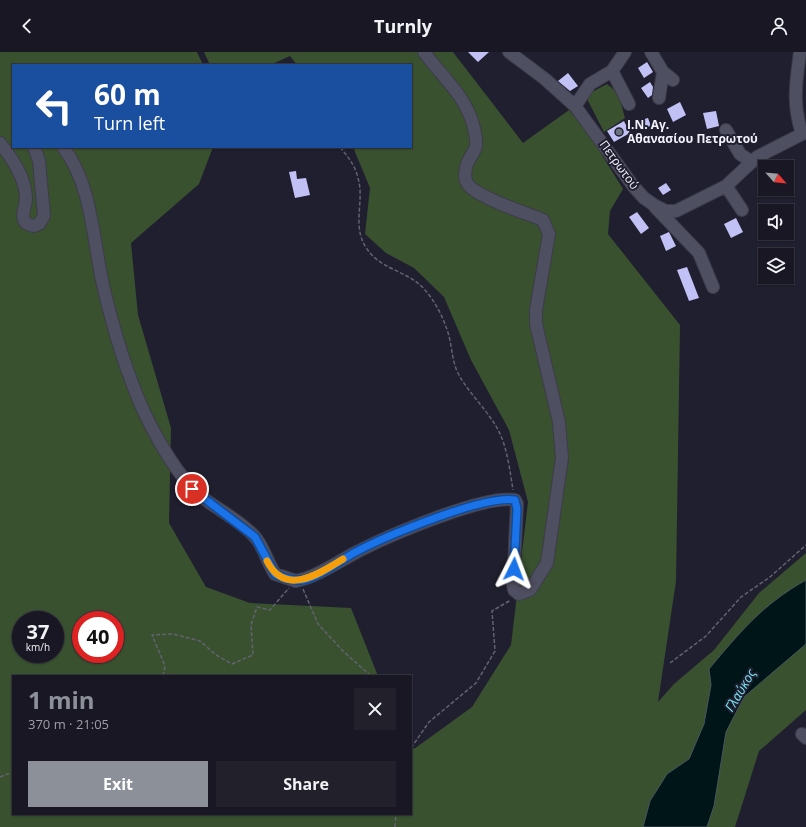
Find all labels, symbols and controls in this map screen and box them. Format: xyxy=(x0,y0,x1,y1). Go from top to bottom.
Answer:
text: Turnly xyxy=(374,14,432,38)
icon: back xyxy=(16,15,38,37)
icon: person xyxy=(768,15,790,37)
text: 60 m xyxy=(94,75,161,113)
icon: left xyxy=(28,80,80,132)
text: Turn left xyxy=(94,111,165,135)
place label: Ι.Ν. Αγ. Αθανασίου Πετρωτού xyxy=(627,116,758,147)
marker: Ι.Ν. Αγ. Αθανασίου Πετρωτού xyxy=(614,127,624,137)
street label: Πετρωτού xyxy=(596,137,643,193)
north arrow xyxy=(758,160,794,196)
map controls xyxy=(758,160,794,284)
button: sound xyxy=(758,204,794,240)
button: layers xyxy=(758,248,794,284)
pin xyxy=(175,472,209,506)
icon: arrive xyxy=(181,478,203,500)
position arrow xyxy=(493,548,535,590)
speed limit sign: 40 xyxy=(72,611,124,663)
text: 37 xyxy=(27,618,49,645)
text: km/h xyxy=(26,640,50,654)
water label: Γλαύκος xyxy=(720,665,760,715)
text: 1 min xyxy=(28,683,95,716)
button: close xyxy=(354,688,396,730)
text: 370 m · 21:05 xyxy=(28,715,109,733)
button: Exit xyxy=(28,761,208,807)
button: Share xyxy=(216,761,396,807)

